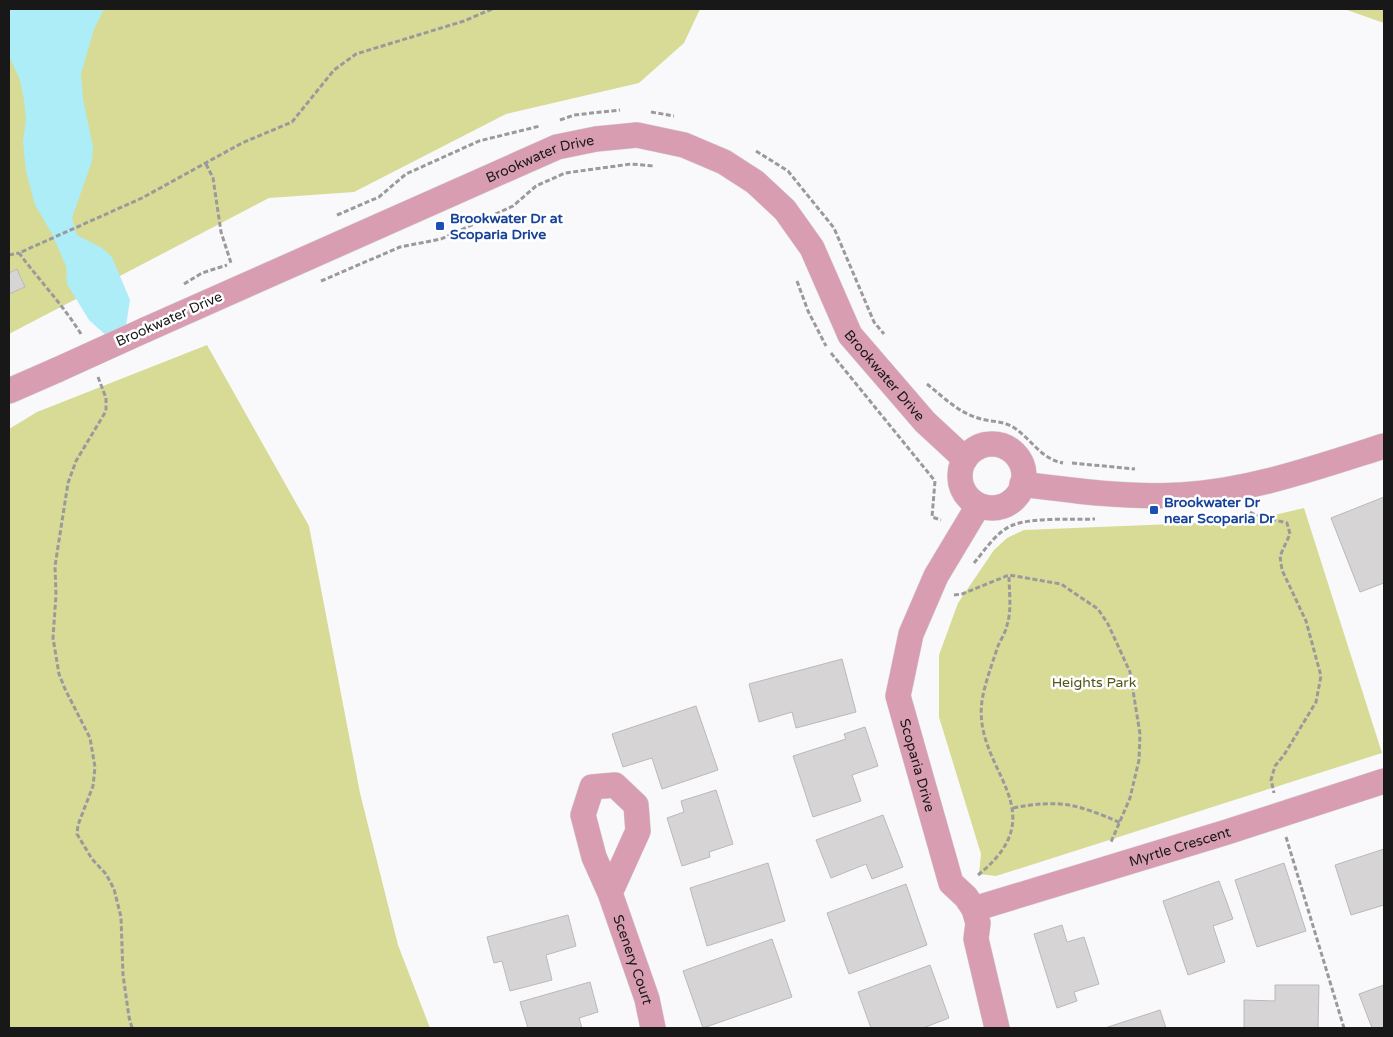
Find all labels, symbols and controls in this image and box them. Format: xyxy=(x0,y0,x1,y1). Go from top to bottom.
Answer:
street label: Brookwater Drive xyxy=(483,131,596,186)
place label: Brookwater Dr at Scoparia Drive xyxy=(450,210,563,243)
marker: Brookwater Dr at Scoparia Drive xyxy=(434,220,446,232)
street label: Brookwater Drive xyxy=(113,288,225,350)
street label: Brookwater Drive xyxy=(841,326,929,424)
place label: Brookwater Dr near Scoparia Dr xyxy=(1164,494,1275,527)
marker: Brookwater Dr near Scoparia Dr xyxy=(1148,504,1160,516)
park label: Heights Park xyxy=(1052,674,1137,691)
street label: Scoparia Drive xyxy=(896,717,939,814)
street label: Myrtle Crescent xyxy=(1127,823,1233,870)
street label: Scenery Court xyxy=(610,912,657,1007)

